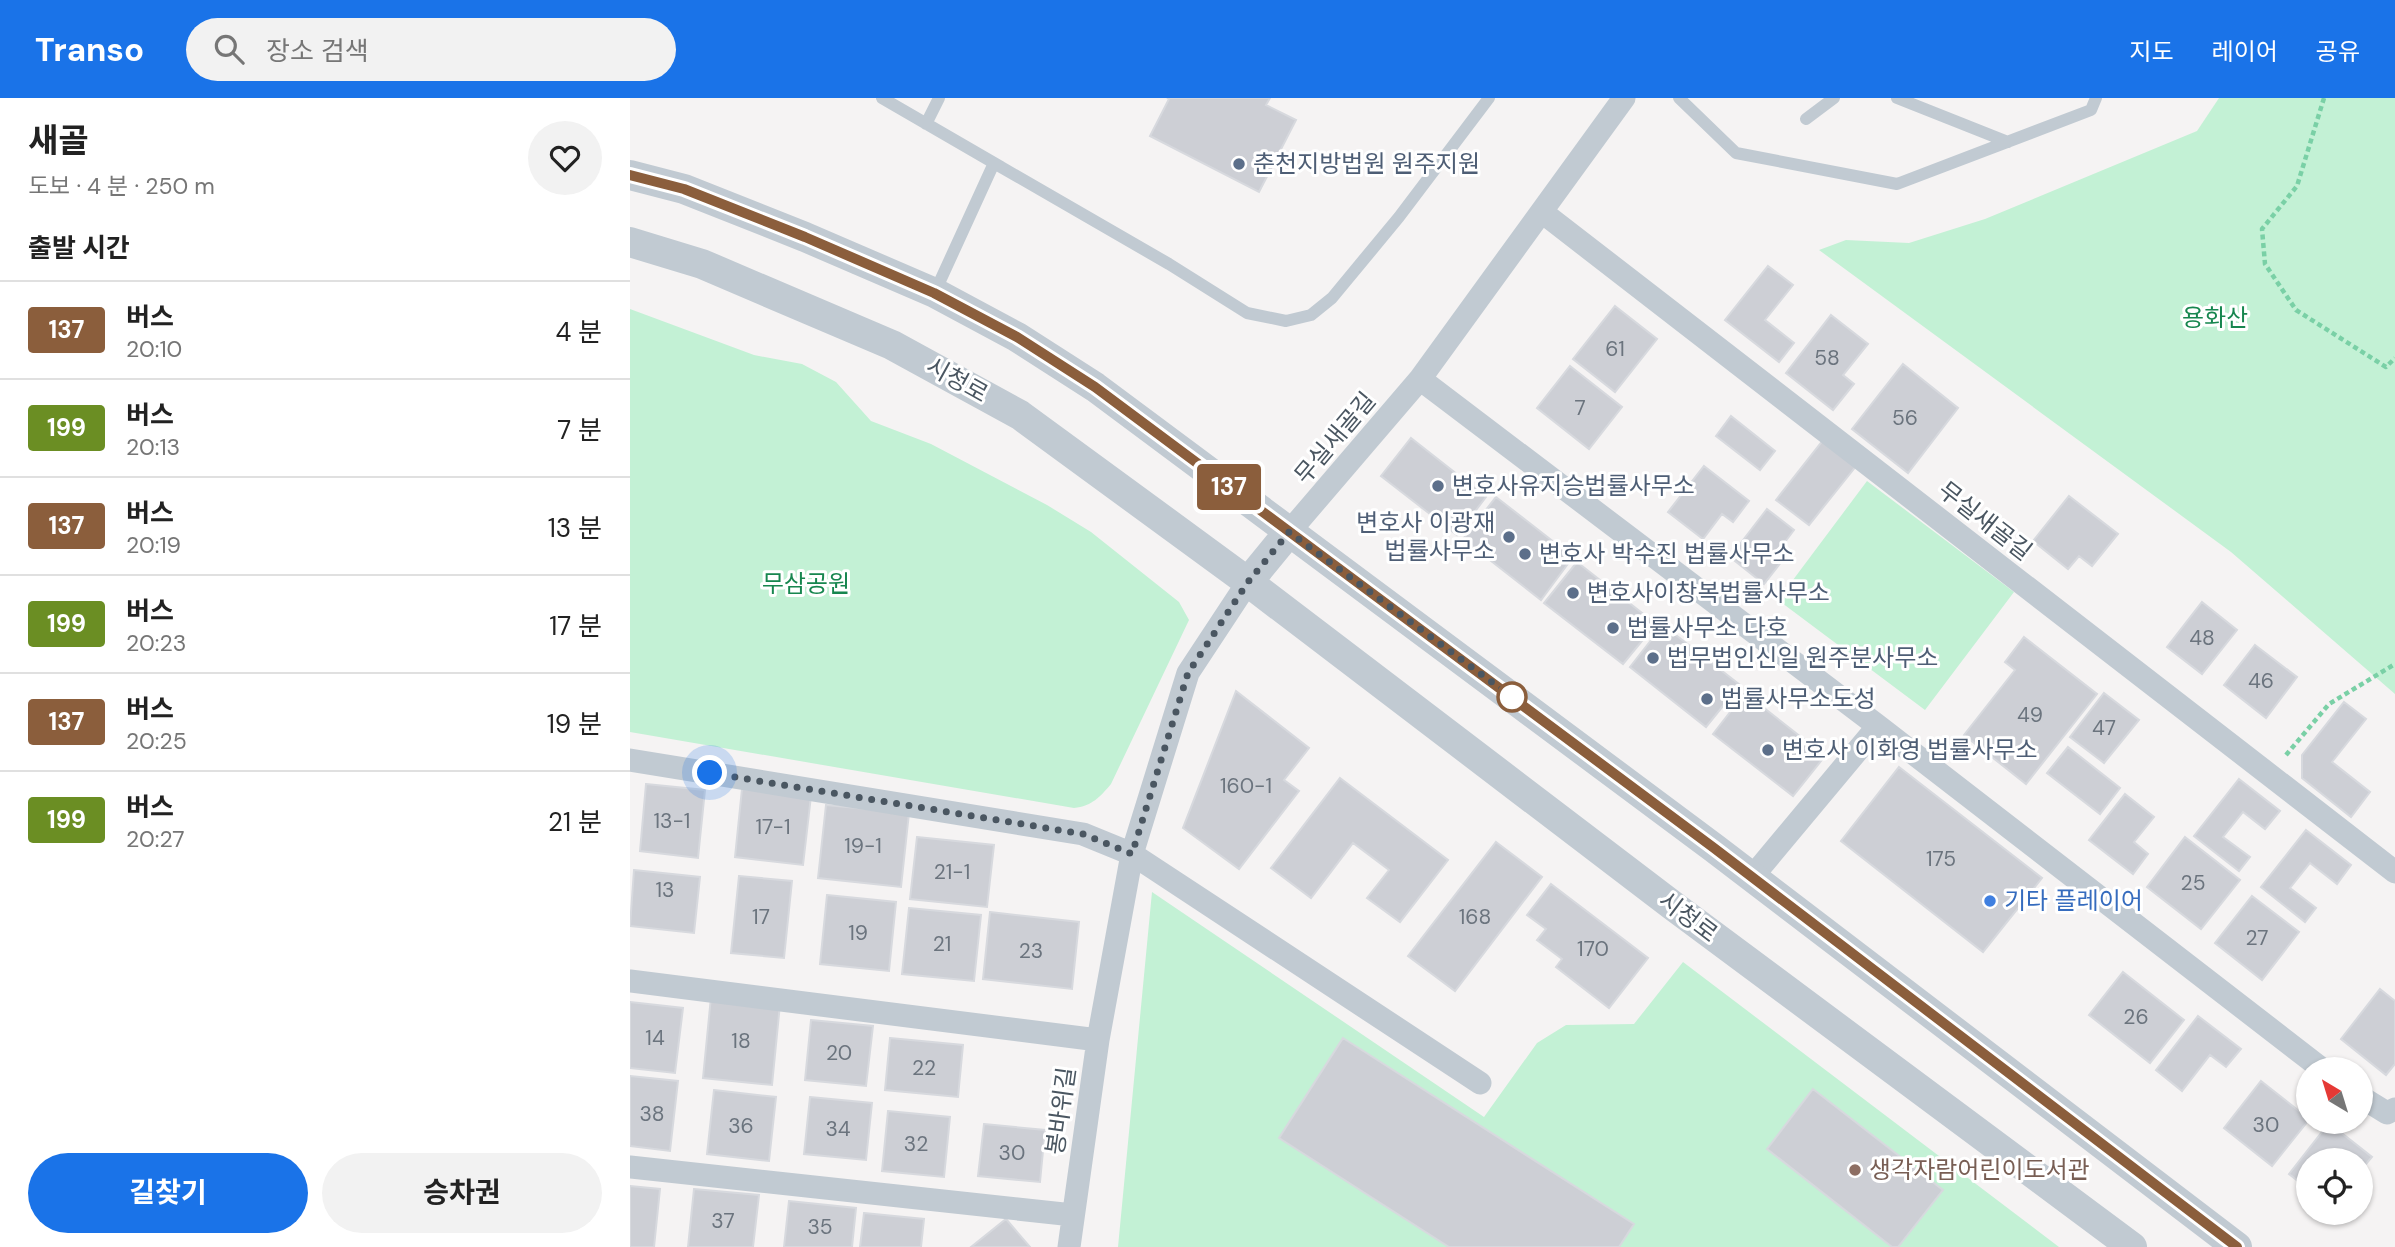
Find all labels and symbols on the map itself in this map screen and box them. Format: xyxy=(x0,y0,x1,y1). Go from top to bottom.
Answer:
place label: 춘천지방법원 원주지원 xyxy=(1253,148,1480,179)
marker: 춘천지방법원 원주지원 xyxy=(1231,156,1247,172)
park label: 용화산 xyxy=(2182,302,2248,333)
house number: 61 xyxy=(1605,335,1625,363)
house number: 58 xyxy=(1814,344,1840,372)
street label: 시청로 xyxy=(921,350,994,409)
street label: 무실새골길 xyxy=(1287,385,1382,490)
house number: 7 xyxy=(1574,394,1586,422)
house number: 56 xyxy=(1892,404,1918,432)
line badge: 137 xyxy=(1189,464,1269,510)
place label: 변호사유지승법률사무소 xyxy=(1452,470,1695,501)
street label: 무실새골길 xyxy=(1932,474,2038,567)
marker: 변호사유지승법률사무소 xyxy=(1430,478,1446,494)
place label: 변호사 이광재 법률사무소 xyxy=(1356,507,1495,566)
marker: 변호사 이광재 법률사무소 xyxy=(1501,529,1517,545)
place label: 변호사 박수진 법률사무소 xyxy=(1539,538,1795,569)
marker: 변호사 박수진 법률사무소 xyxy=(1517,546,1533,562)
park label: 무삼공원 xyxy=(762,568,850,599)
place label: 변호사이창복법률사무소 xyxy=(1587,577,1830,608)
marker: 변호사이창복법률사무소 xyxy=(1565,585,1581,601)
place label: 법률사무소 다호 xyxy=(1627,612,1788,643)
marker: 법률사무소 다호 xyxy=(1605,620,1621,636)
house number: 48 xyxy=(2189,624,2215,652)
place label: 법무법인신일 원주분사무소 xyxy=(1667,642,1938,673)
marker: 법무법인신일 원주분사무소 xyxy=(1645,650,1661,666)
house number: 46 xyxy=(2248,667,2274,695)
unlabelled marker xyxy=(1497,682,1527,712)
place label: 법률사무소도성 xyxy=(1721,683,1876,714)
marker: 법률사무소도성 xyxy=(1699,691,1715,707)
house number: 49 xyxy=(2017,701,2043,729)
house number: 47 xyxy=(2092,714,2116,742)
place label: 변호사 이화영 법률사무소 xyxy=(1782,734,2038,765)
marker: 변호사 이화영 법률사무소 xyxy=(1760,742,1776,758)
your location xyxy=(692,755,727,790)
house number: 160-1 xyxy=(1220,772,1272,800)
house number: 13-1 xyxy=(654,807,690,835)
house number: 17-1 xyxy=(756,813,790,841)
house number: 19-1 xyxy=(844,832,882,860)
house number: 175 xyxy=(1926,845,1956,873)
house number: 21-1 xyxy=(934,858,970,886)
house number: 25 xyxy=(2181,869,2205,897)
house number: 13 xyxy=(656,876,674,904)
street label: 시청로 xyxy=(1653,884,1724,949)
place label: 기타 플레이어 xyxy=(2004,885,2143,916)
marker: 기타 플레이어 xyxy=(1982,893,1998,909)
house number: 17 xyxy=(752,903,770,931)
house number: 168 xyxy=(1459,903,1491,931)
house number: 19 xyxy=(848,919,868,947)
house number: 27 xyxy=(2246,924,2268,952)
house number: 21 xyxy=(933,930,951,958)
house number: 170 xyxy=(1577,935,1609,963)
house number: 23 xyxy=(1019,937,1043,965)
house number: 26 xyxy=(2123,1003,2149,1031)
house number: 14 xyxy=(645,1024,665,1052)
house number: 18 xyxy=(731,1027,751,1055)
house number: 20 xyxy=(826,1039,852,1067)
house number: 22 xyxy=(912,1054,936,1082)
north arrow xyxy=(2296,1057,2373,1134)
street label: 봉바위길 xyxy=(1039,1065,1082,1157)
house number: 38 xyxy=(639,1100,665,1128)
house number: 30 xyxy=(2253,1111,2279,1139)
house number: 36 xyxy=(728,1112,754,1140)
house number: 34 xyxy=(825,1115,851,1143)
house number: 32 xyxy=(904,1130,928,1158)
house number: 30 xyxy=(999,1139,1025,1167)
place label: 생각자람어린이도서관 xyxy=(1869,1154,2090,1185)
marker: 생각자람어린이도서관 xyxy=(1847,1162,1863,1178)
house number: 37 xyxy=(711,1207,735,1235)
house number: 35 xyxy=(807,1213,833,1241)

